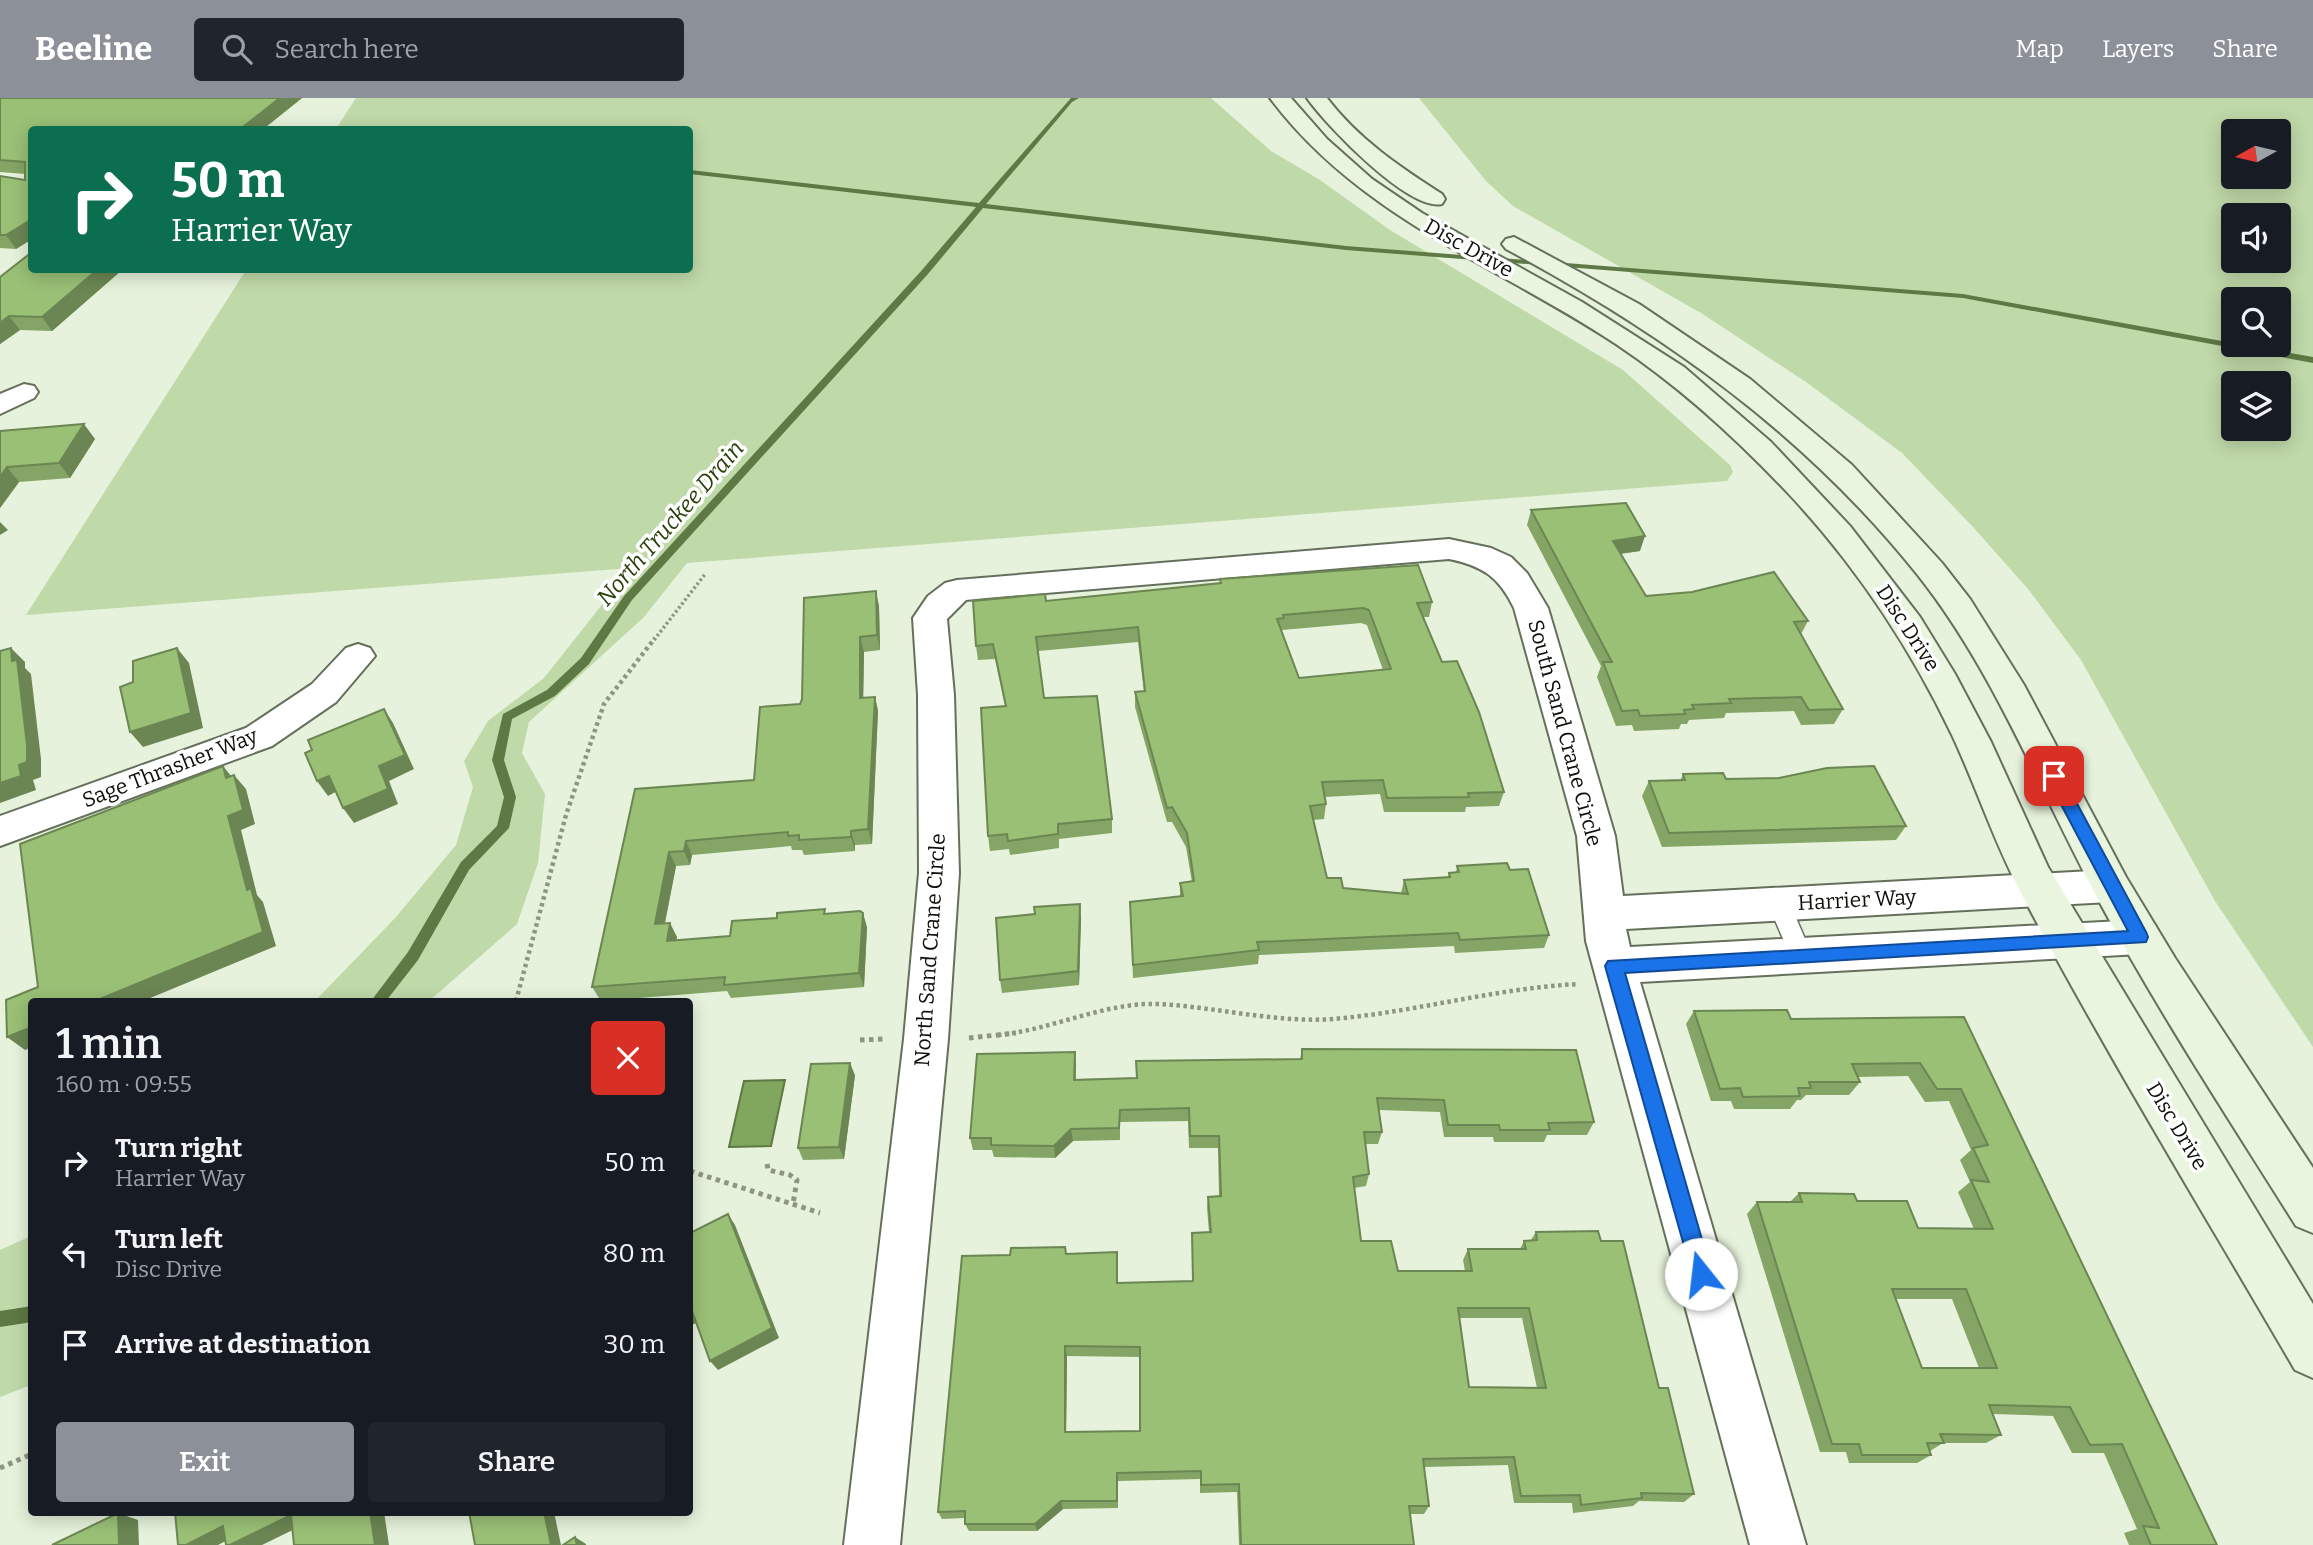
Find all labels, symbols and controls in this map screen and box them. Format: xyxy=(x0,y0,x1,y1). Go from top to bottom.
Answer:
search box xyxy=(194,18,684,81)
text: Beeline xyxy=(35,29,152,69)
icon: search xyxy=(218,30,256,68)
text: Search here xyxy=(274,34,419,65)
text: Map xyxy=(2016,35,2064,63)
text: Layers xyxy=(2102,35,2174,63)
text: Share xyxy=(2212,35,2278,63)
north arrow xyxy=(2221,119,2291,189)
map controls xyxy=(2221,119,2291,441)
text: 50 m xyxy=(171,151,284,210)
icon: right xyxy=(56,154,147,245)
button: sound xyxy=(2221,203,2291,273)
text: Harrier Way xyxy=(171,211,352,249)
street label: Disc Drive xyxy=(1420,213,1518,283)
button: search xyxy=(2221,287,2291,357)
button: layers xyxy=(2221,371,2291,441)
water label: North Truckee Drain xyxy=(591,435,749,611)
street label: Disc Drive xyxy=(1870,580,1946,676)
street label: South Sand Crane Circle xyxy=(1522,617,1608,849)
street label: Sage Thrasher Way xyxy=(79,722,262,813)
pin xyxy=(2024,746,2084,806)
icon: arrive xyxy=(2035,757,2073,795)
street label: North Sand Crane Circle xyxy=(909,832,951,1068)
street label: Harrier Way xyxy=(1797,884,1918,916)
text: 1 min xyxy=(56,1019,162,1069)
button: close xyxy=(591,1021,665,1095)
text: 160 m · 09:55 xyxy=(56,1070,192,1098)
street label: Disc Drive xyxy=(2141,1077,2213,1175)
text: Turn right xyxy=(115,1133,242,1164)
icon: right xyxy=(56,1144,94,1182)
text: 50 m xyxy=(604,1147,665,1178)
text: Harrier Way xyxy=(115,1164,245,1192)
text: Turn left xyxy=(115,1224,223,1255)
icon: left xyxy=(56,1235,94,1273)
position arrow xyxy=(1664,1237,1738,1311)
text: 80 m xyxy=(603,1238,665,1269)
text: Disc Drive xyxy=(115,1255,222,1283)
icon: arrive xyxy=(56,1326,94,1364)
text: Arrive at destination xyxy=(115,1329,370,1360)
text: 30 m xyxy=(604,1329,665,1360)
button: Exit xyxy=(56,1422,354,1502)
button: Share xyxy=(368,1422,665,1502)

